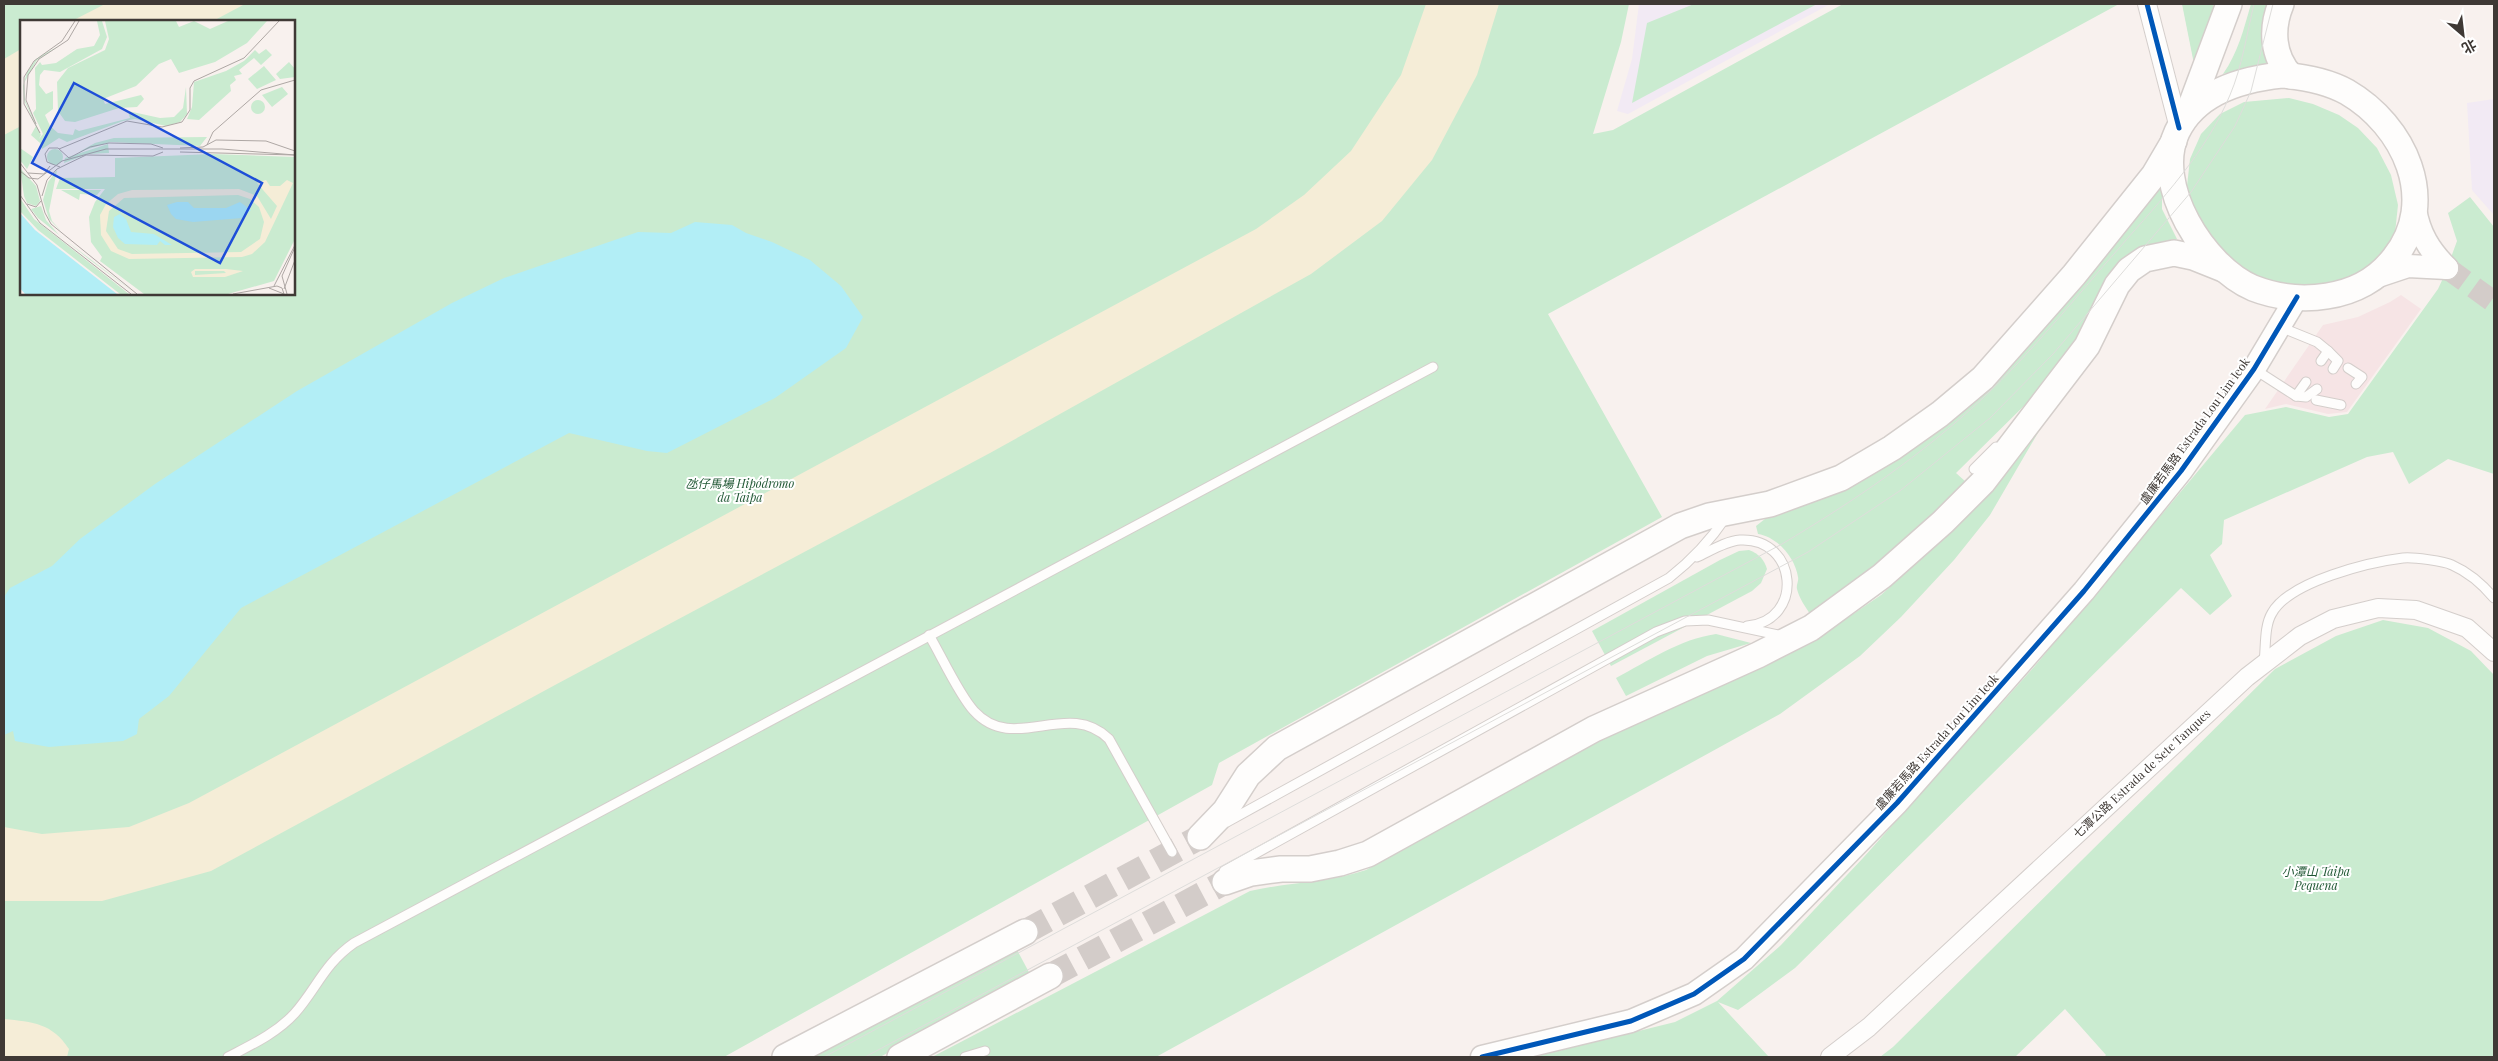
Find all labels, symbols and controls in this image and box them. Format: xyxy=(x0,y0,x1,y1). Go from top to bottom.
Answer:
north arrow xyxy=(2438,10,2488,60)
inset map xyxy=(20,20,295,295)
text: 北 xyxy=(2459,35,2480,59)
street label: 盧廉若馬路 Estrada Lou Lim Ieok xyxy=(2135,353,2253,507)
park label: 氹仔馬場 Hipódromo da Taipa xyxy=(686,475,795,505)
street label: 盧廉若馬路 Estrada Lou Lim Ieok xyxy=(1871,670,2002,813)
street label: 七潭公路 Estrada de Sete Tanques xyxy=(2069,705,2213,841)
park label: 小潭山 Taipa Pequena xyxy=(2282,863,2350,893)

